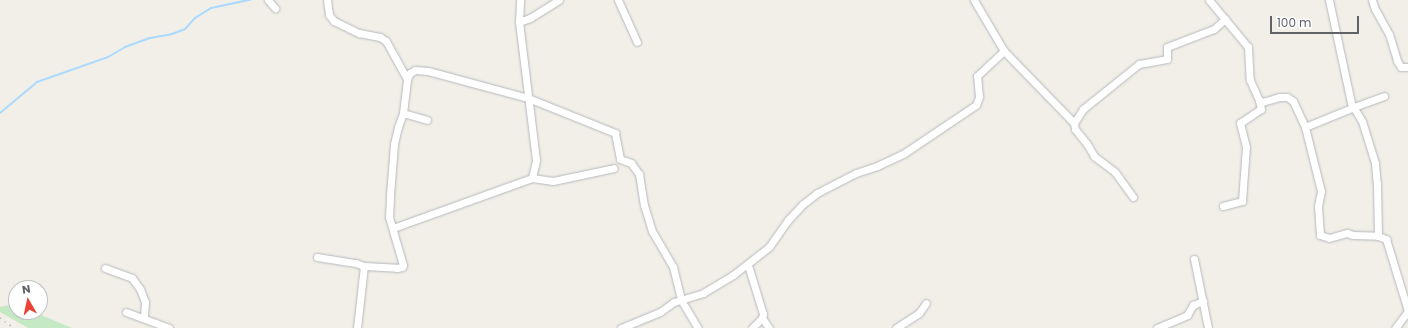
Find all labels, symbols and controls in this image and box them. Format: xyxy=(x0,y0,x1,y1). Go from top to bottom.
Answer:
scale bar xyxy=(1272,8,1361,34)
text: 100 m xyxy=(1277,14,1311,31)
north arrow xyxy=(8,280,48,320)
text: N xyxy=(21,281,32,298)

